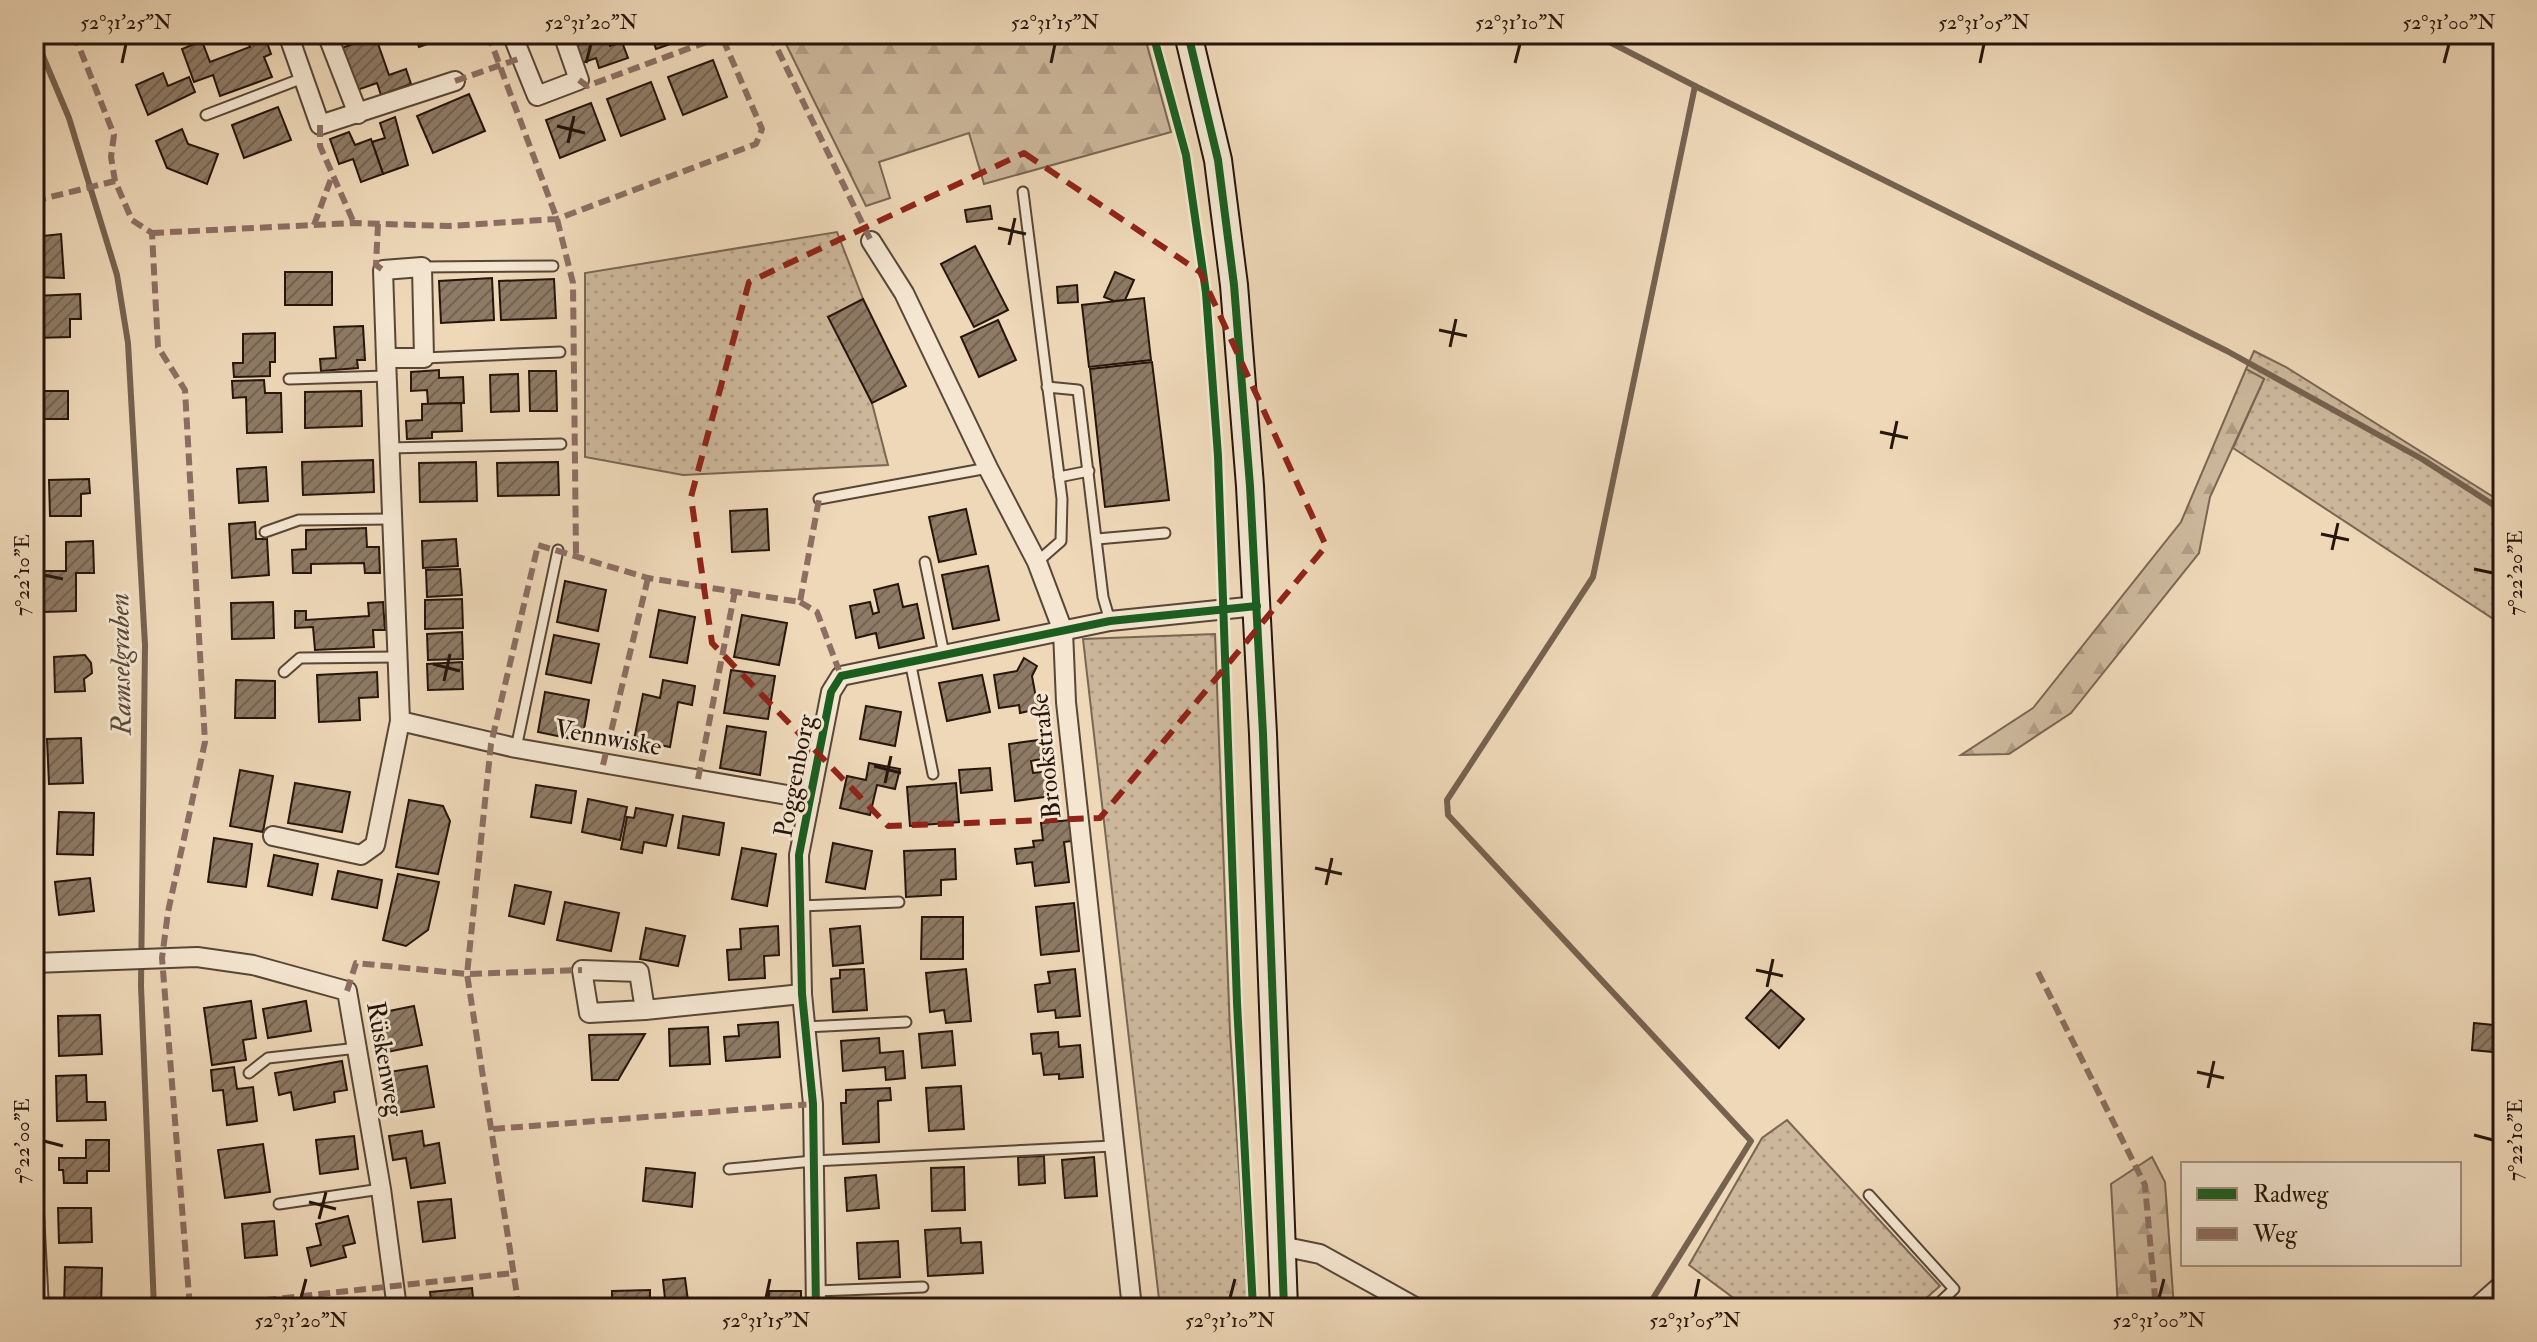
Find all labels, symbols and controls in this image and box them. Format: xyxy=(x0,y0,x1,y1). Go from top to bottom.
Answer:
text: 52°31'25"N xyxy=(80,10,172,35)
text: 52°31'20"N xyxy=(545,10,638,35)
text: 52°31'15"N xyxy=(1011,10,1099,35)
text: 52°31'10"N xyxy=(1475,10,1565,35)
text: 52°31'05"N xyxy=(1938,10,2030,35)
text: 52°31'00"N xyxy=(2403,10,2496,35)
text: 7°22'20"E xyxy=(2503,530,2528,616)
text: 7°22'10"E xyxy=(10,534,35,616)
water label: Ramselgraben xyxy=(102,593,140,736)
street label: Brookstraße xyxy=(1023,691,1069,820)
street label: Poggenborg xyxy=(767,711,823,840)
street label: Vennwiske xyxy=(552,713,664,763)
street label: Rüskenweg xyxy=(359,999,411,1120)
text: 7°22'00"E xyxy=(10,1098,35,1184)
text: 7°22'10"E xyxy=(2503,1099,2528,1181)
legend xyxy=(2181,1162,2461,1266)
text: Radweg xyxy=(2253,1179,2329,1210)
text: Weg xyxy=(2252,1219,2298,1250)
text: 52°31'20"N xyxy=(255,1308,348,1333)
text: 52°31'15"N xyxy=(722,1308,810,1333)
text: 52°31'10"N xyxy=(1185,1308,1275,1333)
text: 52°31'05"N xyxy=(1649,1308,1741,1333)
text: 52°31'00"N xyxy=(2113,1308,2206,1333)

